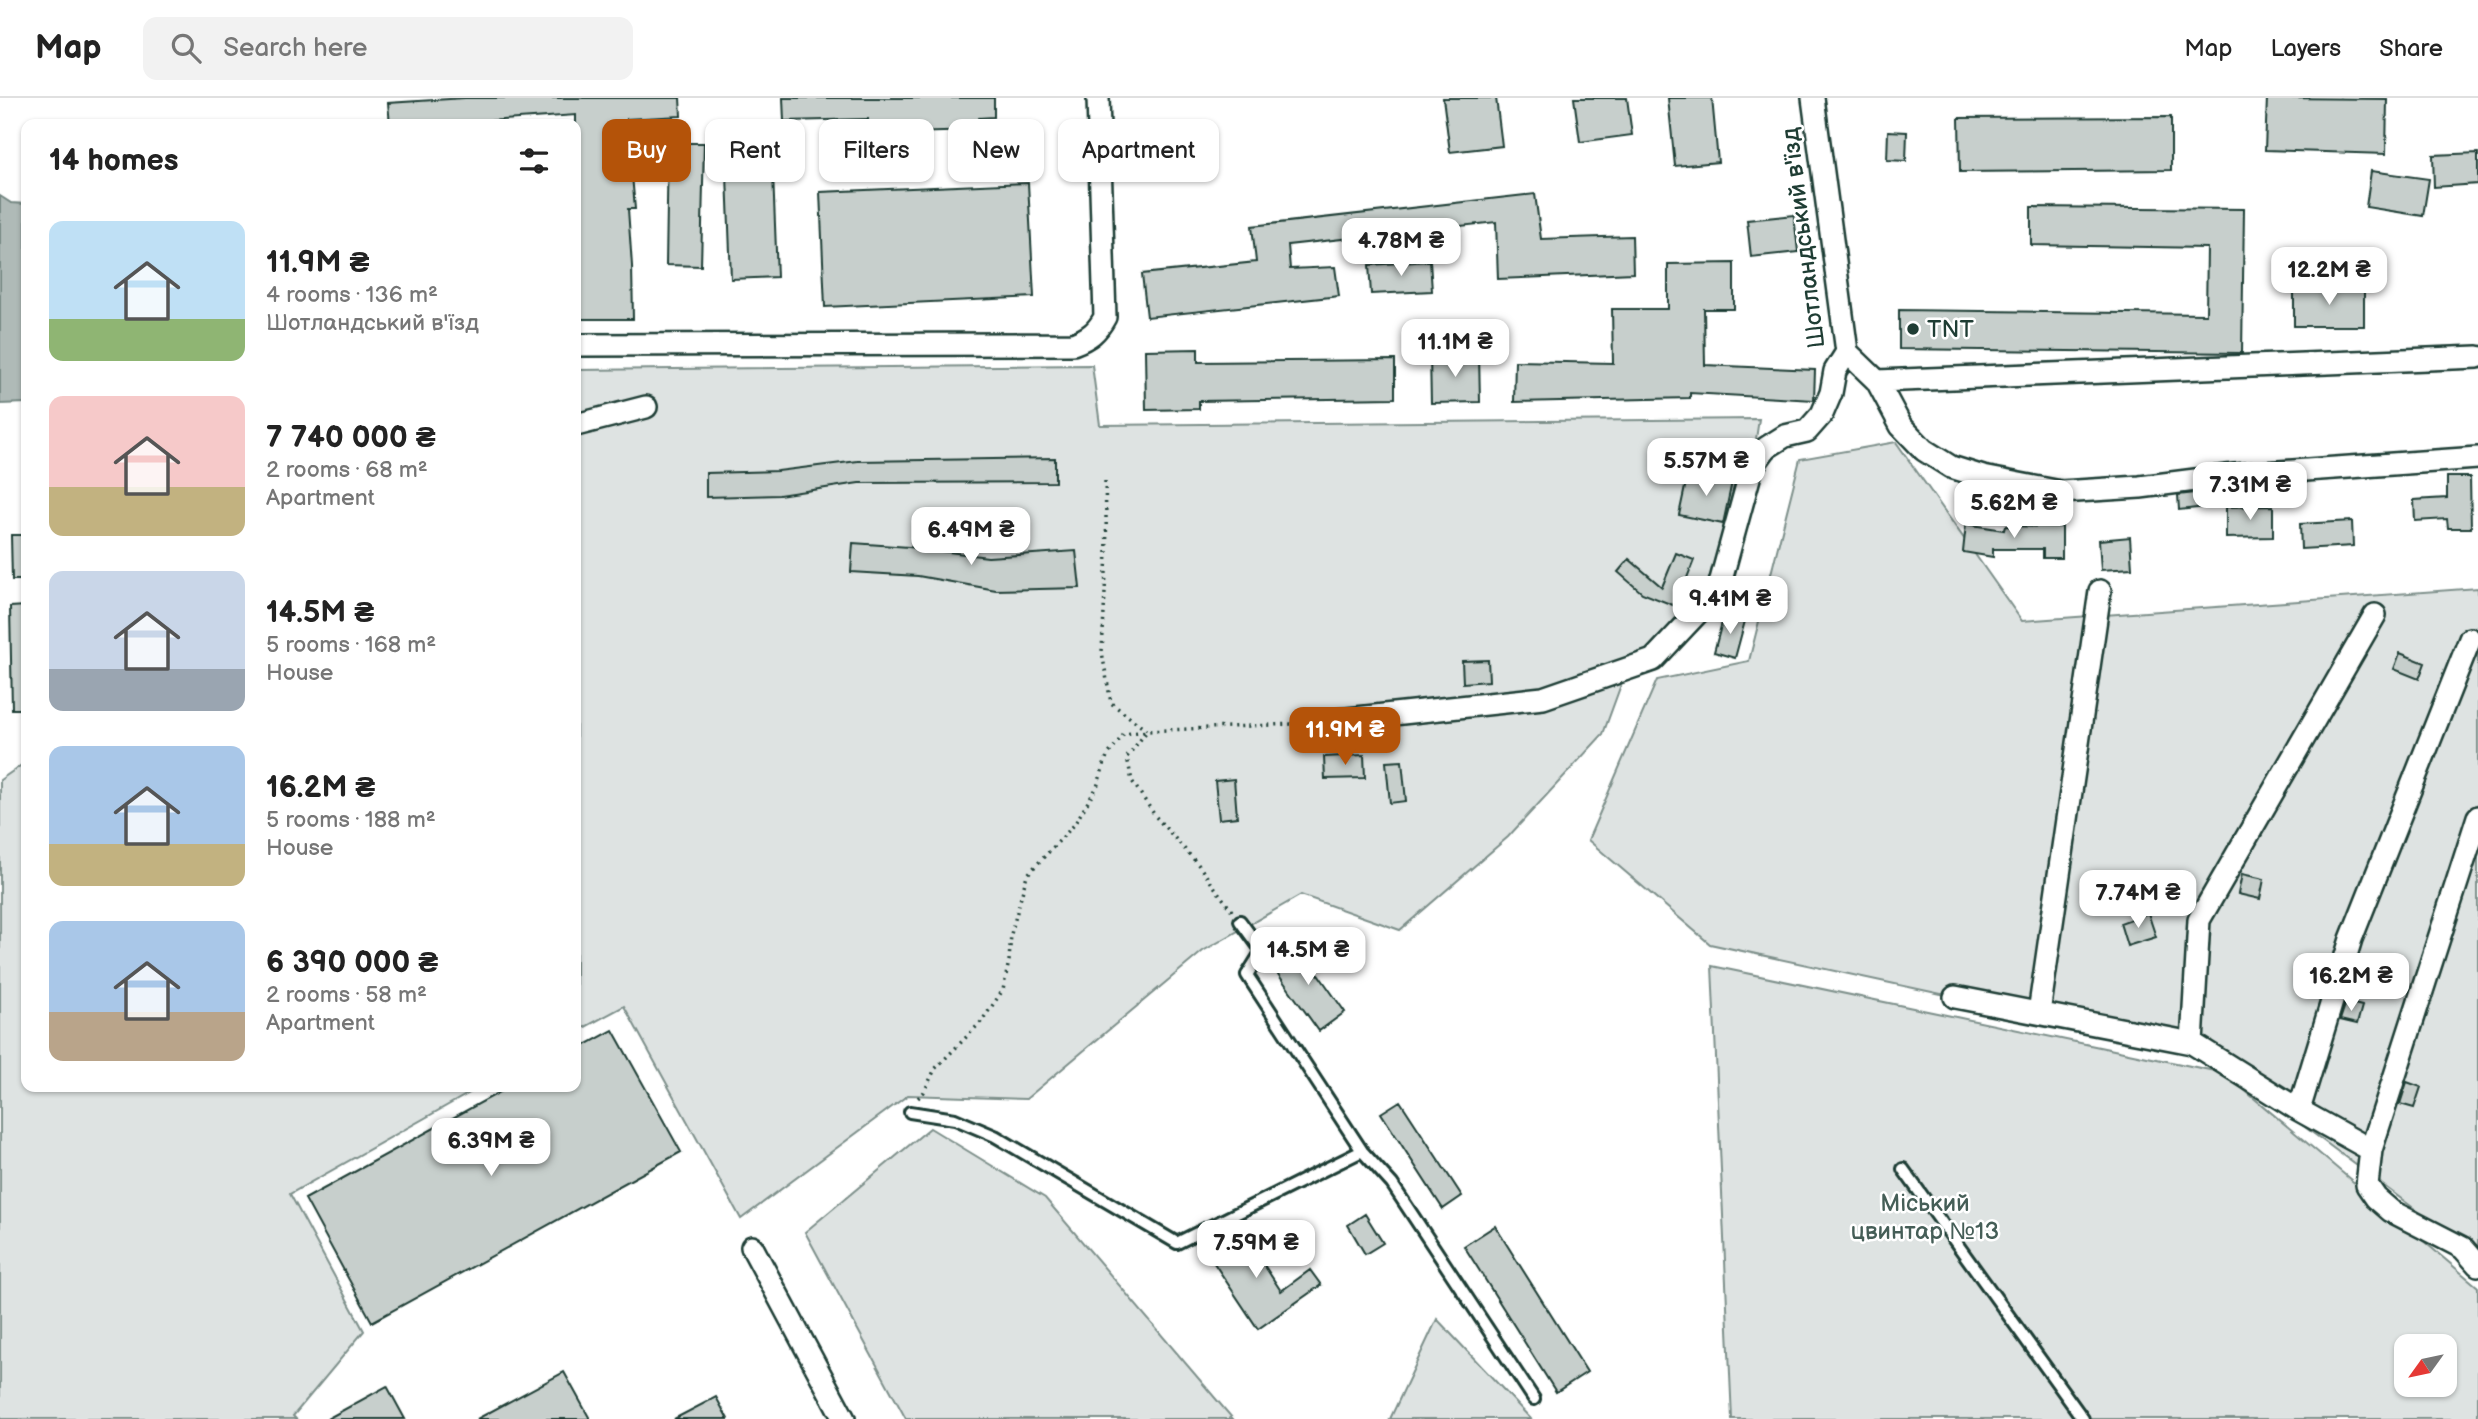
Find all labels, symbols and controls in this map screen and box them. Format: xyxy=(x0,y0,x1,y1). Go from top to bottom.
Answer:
search box xyxy=(143,17,633,80)
text: Map xyxy=(35,28,101,68)
icon: search xyxy=(167,29,205,67)
text: Search here xyxy=(223,33,367,64)
text: Map xyxy=(2184,34,2232,63)
text: Layers xyxy=(2270,34,2341,63)
text: Share xyxy=(2379,34,2443,63)
chip: Buy xyxy=(602,119,691,182)
chip: Rent xyxy=(705,119,805,182)
chip: Filters xyxy=(819,119,934,182)
chip: New xyxy=(948,119,1044,182)
chip: Apartment xyxy=(1058,119,1219,182)
street label: Шотландський в'їзд xyxy=(1776,126,1831,350)
icon: filters xyxy=(515,142,553,180)
text: 14 homes xyxy=(49,143,178,179)
pin: 4.78M ₴ xyxy=(1336,218,1466,278)
text: 4.78M ₴ xyxy=(1358,227,1444,255)
text: 11.9M ₴ xyxy=(266,245,369,281)
pin: 12.2M ₴ xyxy=(2264,248,2394,307)
icon: home xyxy=(105,249,189,333)
text: 12.2M ₴ xyxy=(2287,256,2371,284)
text: 4 rooms · 136 m² xyxy=(266,281,438,309)
text: Шотландський в'їзд xyxy=(266,309,479,337)
place label: TNT xyxy=(1927,315,1974,344)
pin: 11.1M ₴ xyxy=(1390,320,1520,379)
marker: TNT xyxy=(1905,321,1921,337)
text: 11.1M ₴ xyxy=(1417,328,1493,356)
text: 7 740 000 ₴ xyxy=(266,420,436,456)
icon: home xyxy=(105,424,189,508)
pin: 5.57M ₴ xyxy=(1641,438,1771,498)
text: 5.57M ₴ xyxy=(1663,447,1749,475)
text: 2 rooms · 68 m² xyxy=(266,456,428,484)
pin: 7.31M ₴ xyxy=(2185,462,2315,522)
text: 7.31M ₴ xyxy=(2209,471,2291,499)
pin: 5.62M ₴ xyxy=(1949,480,2079,540)
text: Apartment xyxy=(266,484,375,512)
text: 5.62M ₴ xyxy=(1970,489,2058,517)
pin: 6.49M ₴ xyxy=(906,508,1036,567)
text: 6.49M ₴ xyxy=(927,516,1015,544)
pin: 9.41M ₴ xyxy=(1665,576,1795,636)
text: 9.41M ₴ xyxy=(1689,585,1771,613)
text: 14.5M ₴ xyxy=(266,595,374,631)
icon: home xyxy=(105,599,189,683)
text: 5 rooms · 168 m² xyxy=(266,631,436,659)
text: House xyxy=(266,659,333,687)
pin: 11.9M ₴ xyxy=(1280,708,1410,767)
text: 11.9M ₴ xyxy=(1305,716,1385,744)
text: 16.2M ₴ xyxy=(266,770,375,806)
icon: home xyxy=(105,774,189,858)
text: 5 rooms · 188 m² xyxy=(266,806,436,834)
text: House xyxy=(266,834,333,862)
pin: 7.74M ₴ xyxy=(2073,870,2203,930)
text: 7.74M ₴ xyxy=(2095,879,2181,907)
pin: 14.5M ₴ xyxy=(1243,928,1373,987)
text: 14.5M ₴ xyxy=(1267,936,1349,964)
text: 6 390 000 ₴ xyxy=(266,945,438,981)
icon: home xyxy=(105,949,189,1033)
pin: 16.2M ₴ xyxy=(2286,954,2416,1013)
text: 16.2M ₴ xyxy=(2309,962,2393,990)
text: 2 rooms · 58 m² xyxy=(266,981,427,1009)
text: Apartment xyxy=(266,1009,375,1037)
pin: 6.39M ₴ xyxy=(426,1118,556,1178)
text: 6.39M ₴ xyxy=(447,1127,535,1155)
park label: Міський цвинтар №13 xyxy=(1851,1189,1999,1246)
pin: 7.59M ₴ xyxy=(1191,1220,1321,1280)
text: 7.59M ₴ xyxy=(1213,1229,1299,1257)
north arrow xyxy=(2394,1334,2457,1396)
map controls xyxy=(2394,1334,2457,1397)

